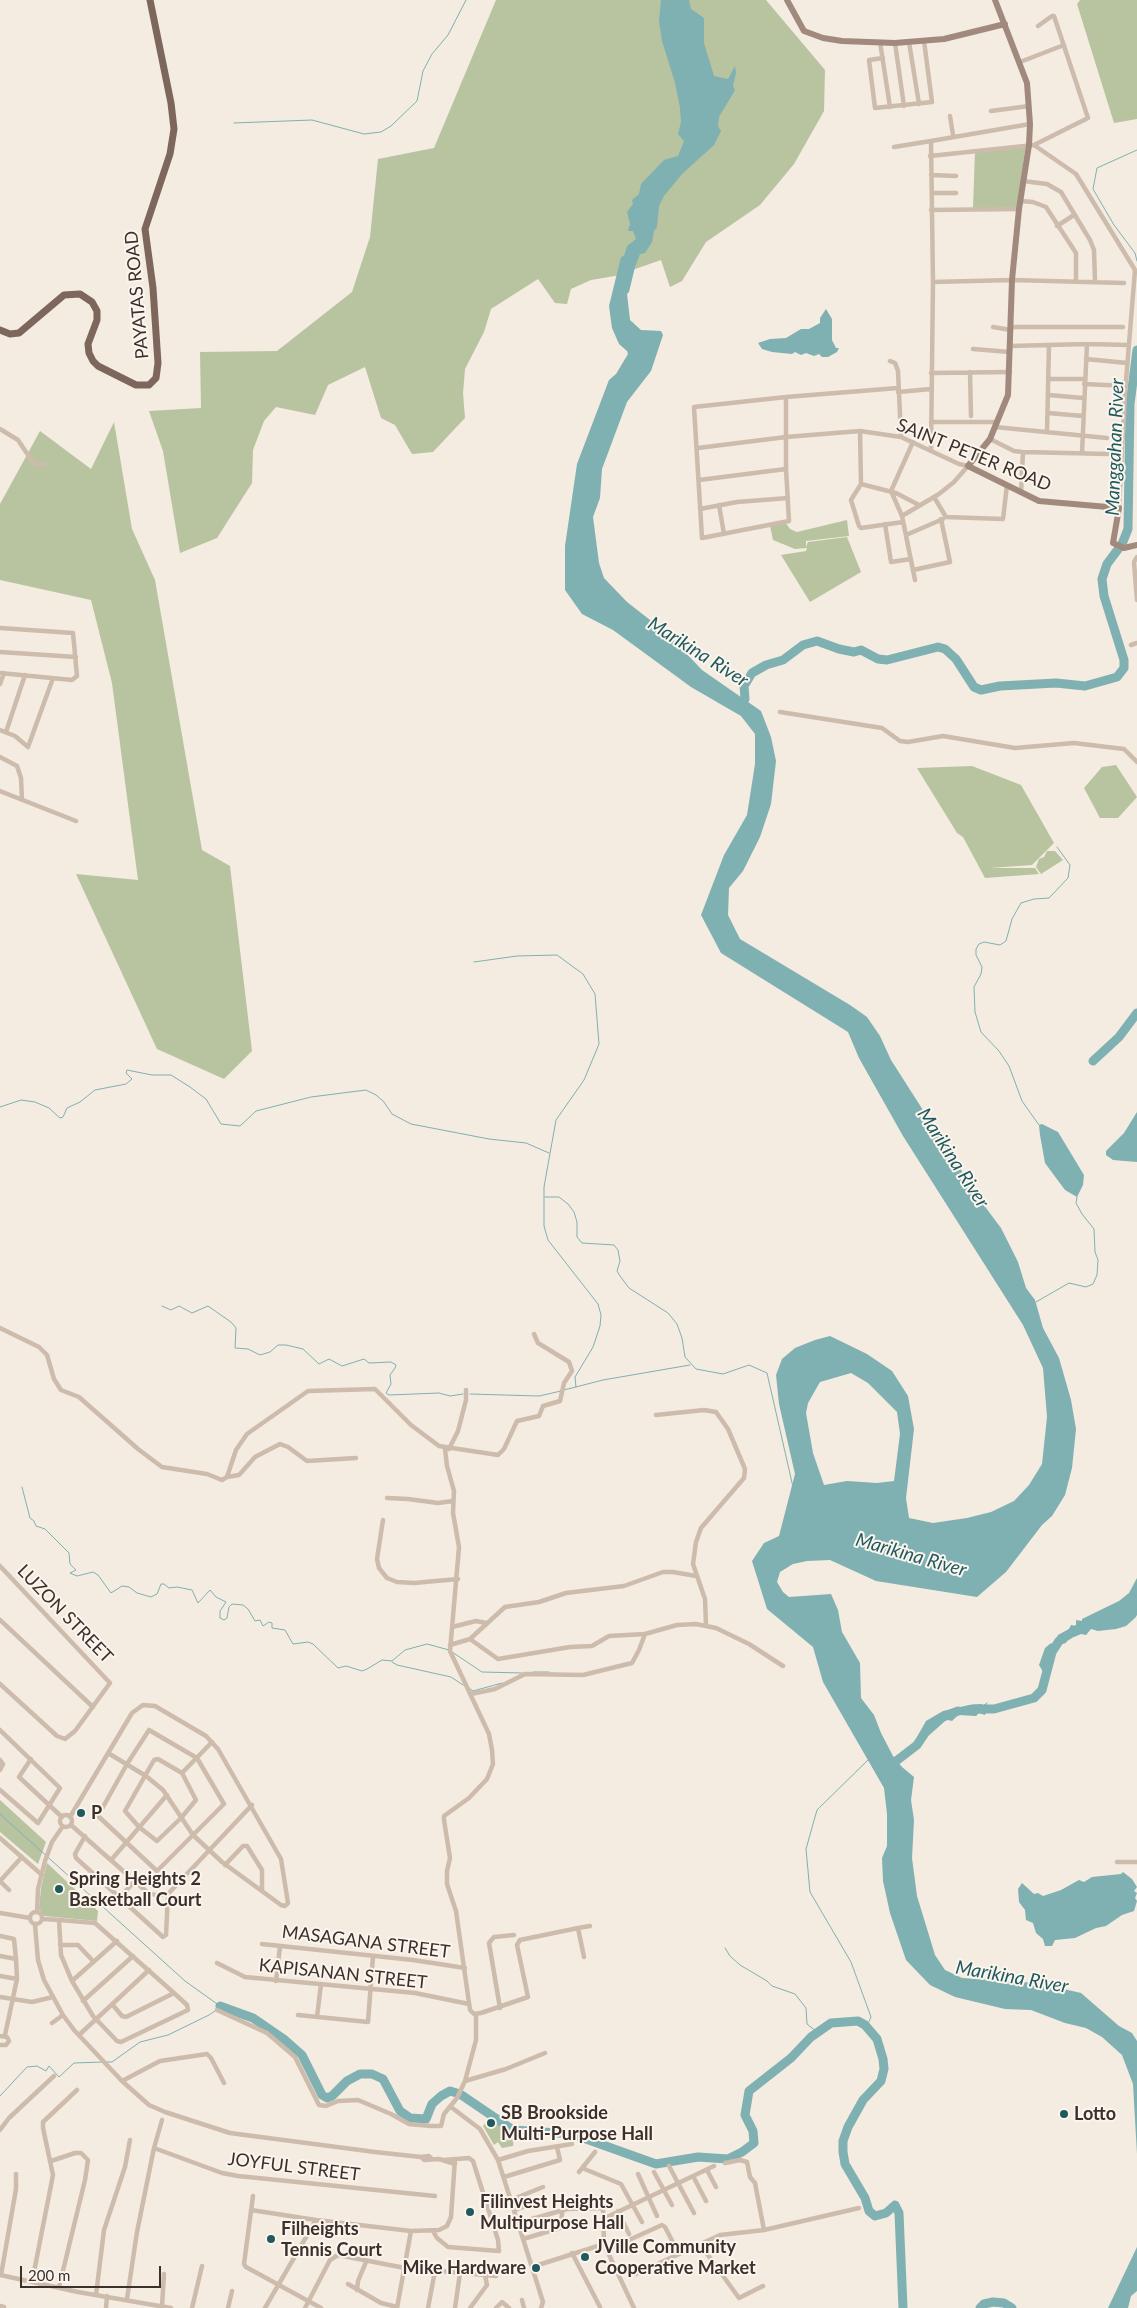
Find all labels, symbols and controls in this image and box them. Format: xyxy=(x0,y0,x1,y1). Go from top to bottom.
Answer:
street label: PAYATAS ROAD xyxy=(121,230,153,360)
water label: Manggahan River xyxy=(1101,378,1129,516)
street label: SAINT PETER ROAD xyxy=(893,414,1055,496)
water label: Marikina River xyxy=(644,612,752,692)
water label: Marikina River xyxy=(912,1104,994,1212)
water label: Marikina River xyxy=(853,1528,969,1582)
street label: LUZON STREET xyxy=(13,1560,117,1668)
place label: P xyxy=(91,1802,102,1824)
marker: P xyxy=(75,1807,87,1819)
place label: Spring Heights 2 Basketball Court xyxy=(69,1868,201,1910)
marker: Spring Heights 2 Basketball Court xyxy=(53,1883,65,1895)
street label: MASAGANA STREET xyxy=(281,1921,451,1963)
street label: KAPISANAN STREET xyxy=(258,1954,428,1994)
water label: Marikina River xyxy=(954,1956,1070,1998)
place label: SB Brookside Multi-Purpose Hall xyxy=(501,2102,653,2144)
place label: Lotto xyxy=(1074,2103,1116,2125)
marker: Lotto xyxy=(1058,2108,1070,2120)
marker: SB Brookside Multi-Purpose Hall xyxy=(485,2117,497,2129)
street label: JOYFUL STREET xyxy=(227,2148,361,2186)
place label: Filinvest Heights Multipurpose Hall xyxy=(480,2191,624,2234)
marker: Filinvest Heights Multipurpose Hall xyxy=(464,2206,476,2218)
place label: Filheights Tennis Court xyxy=(281,2218,382,2260)
marker: Filheights Tennis Court xyxy=(265,2233,277,2245)
place label: JVille Community Cooperative Market xyxy=(595,2236,756,2278)
marker: JVille Community Cooperative Market xyxy=(579,2251,591,2263)
scale bar xyxy=(22,2256,164,2288)
place label: Mike Hardware xyxy=(402,2257,526,2279)
marker: Mike Hardware xyxy=(530,2262,542,2274)
text: 200 m xyxy=(28,2266,70,2284)

